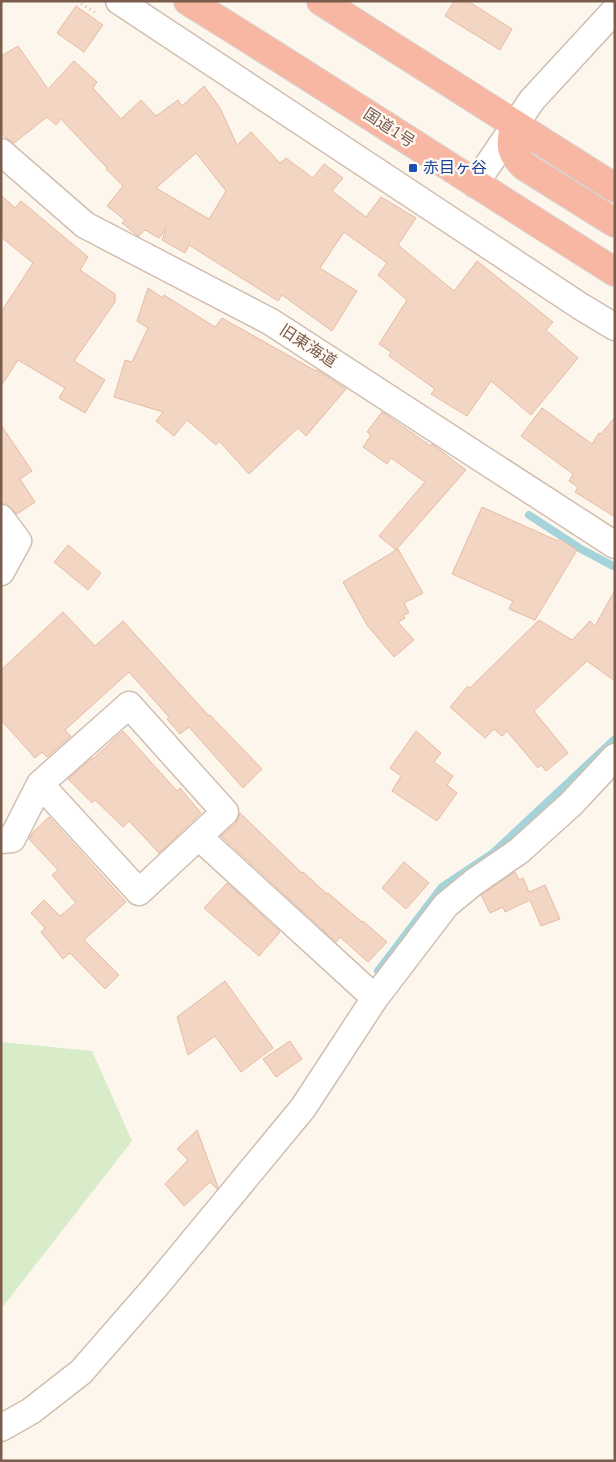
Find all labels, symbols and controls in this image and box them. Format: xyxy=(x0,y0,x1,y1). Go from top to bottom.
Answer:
street label: 国道1号 xyxy=(359,103,419,153)
place label: 赤目ヶ谷 xyxy=(423,157,487,179)
marker: 赤目ヶ谷 xyxy=(407,162,419,174)
street label: 旧東海道 xyxy=(275,319,341,373)

